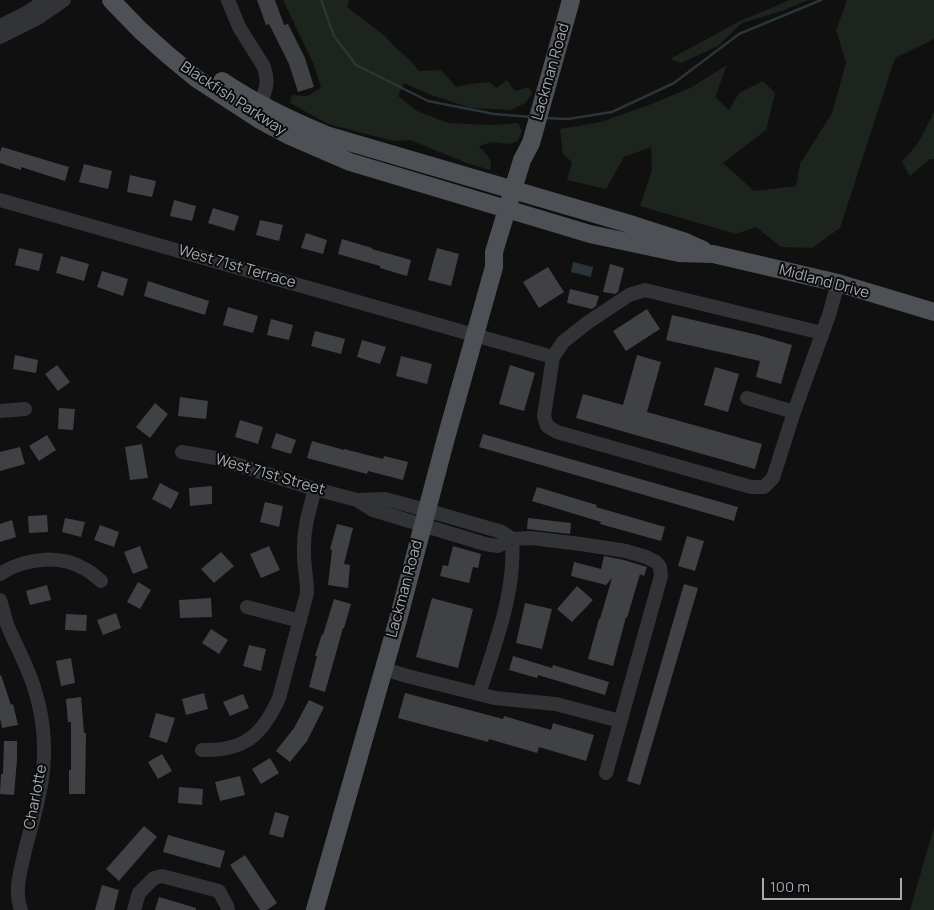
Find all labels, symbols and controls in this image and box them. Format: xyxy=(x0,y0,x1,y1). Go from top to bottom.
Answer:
street label: Lackman Road xyxy=(529,21,573,123)
street label: Blackfish Parkway xyxy=(177,58,289,140)
street label: West 71st Terrace xyxy=(176,242,298,292)
street label: Midland Drive xyxy=(777,261,871,303)
street label: West 71st Street xyxy=(213,451,327,499)
street label: Lackman Road xyxy=(383,538,427,640)
street label: Charlotte xyxy=(21,763,51,831)
scale bar xyxy=(764,868,904,900)
text: 100 m xyxy=(770,876,810,897)

